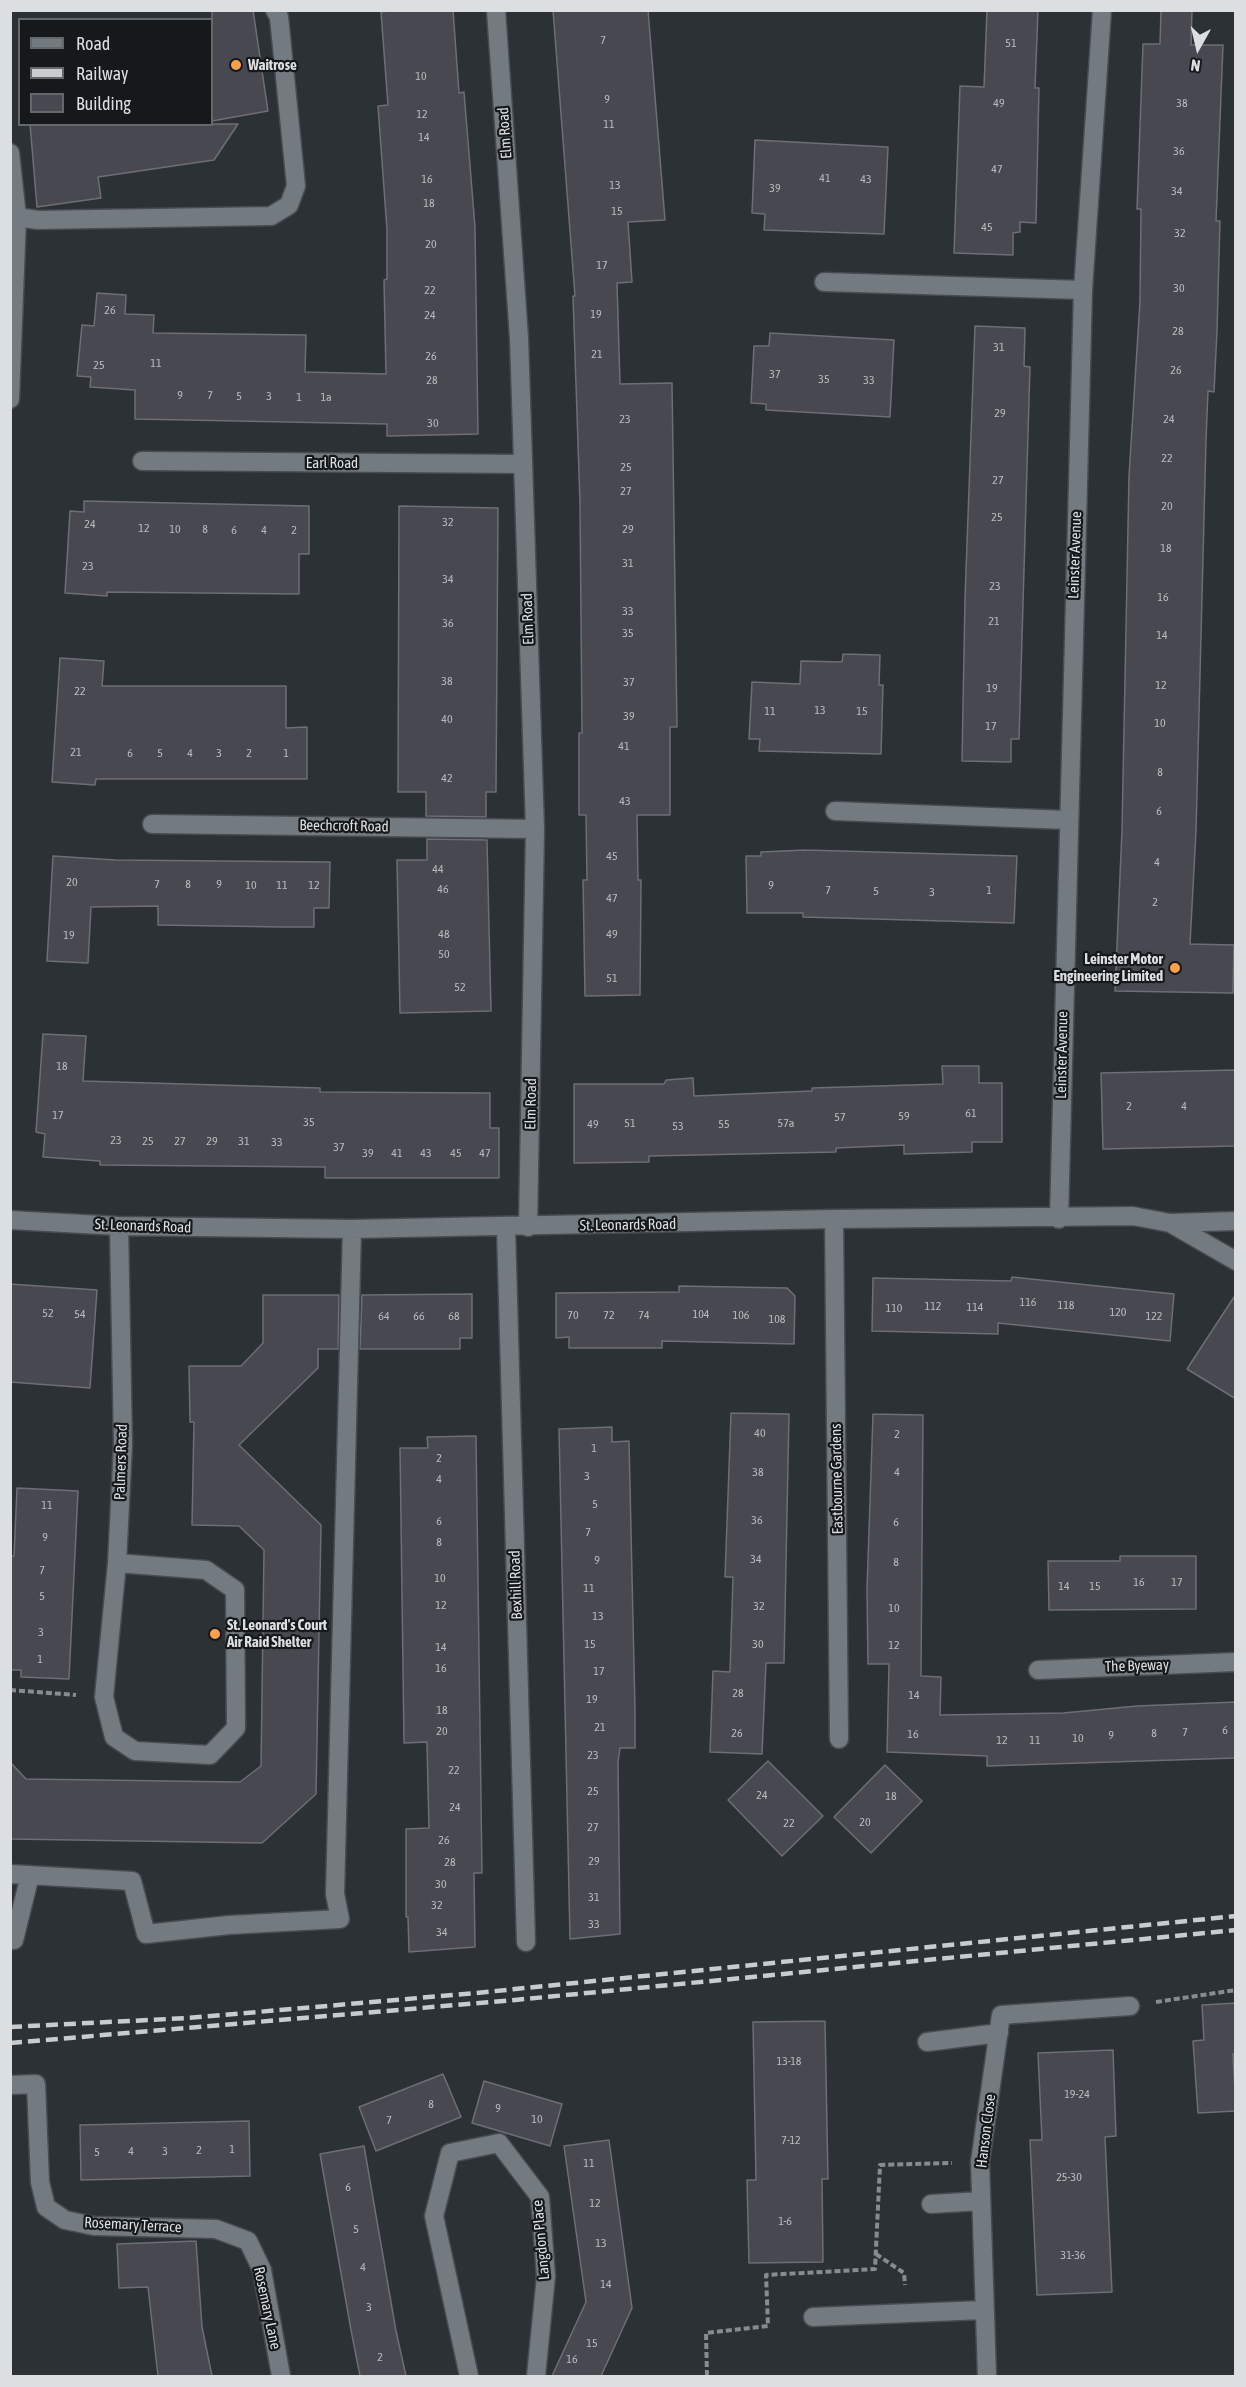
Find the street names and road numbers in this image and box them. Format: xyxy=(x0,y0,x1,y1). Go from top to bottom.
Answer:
street label: Elm Road xyxy=(494,107,516,159)
street label: Earl Road xyxy=(306,454,358,472)
street label: Leinster Avenue xyxy=(1064,511,1086,599)
street label: Elm Road xyxy=(518,593,538,645)
street label: Beechcroft Road xyxy=(299,816,389,836)
street label: Leinster Avenue xyxy=(1052,1011,1072,1099)
street label: Elm Road xyxy=(522,1078,540,1130)
street label: St. Leonards Road xyxy=(94,1215,192,1237)
street label: St. Leonards Road xyxy=(579,1215,677,1235)
street label: Eastbourne Gardens xyxy=(827,1423,847,1535)
street label: Palmers Road xyxy=(111,1424,131,1500)
street label: Bexhill Road xyxy=(506,1550,526,1620)
street label: The Byeway xyxy=(1105,1656,1169,1676)
street label: Hanson Close xyxy=(973,2093,999,2169)
street label: Langdon Place xyxy=(529,2199,553,2281)
street label: Rosemary Terrace xyxy=(84,2213,182,2237)
street label: Rosemary Lane xyxy=(249,2265,285,2351)

